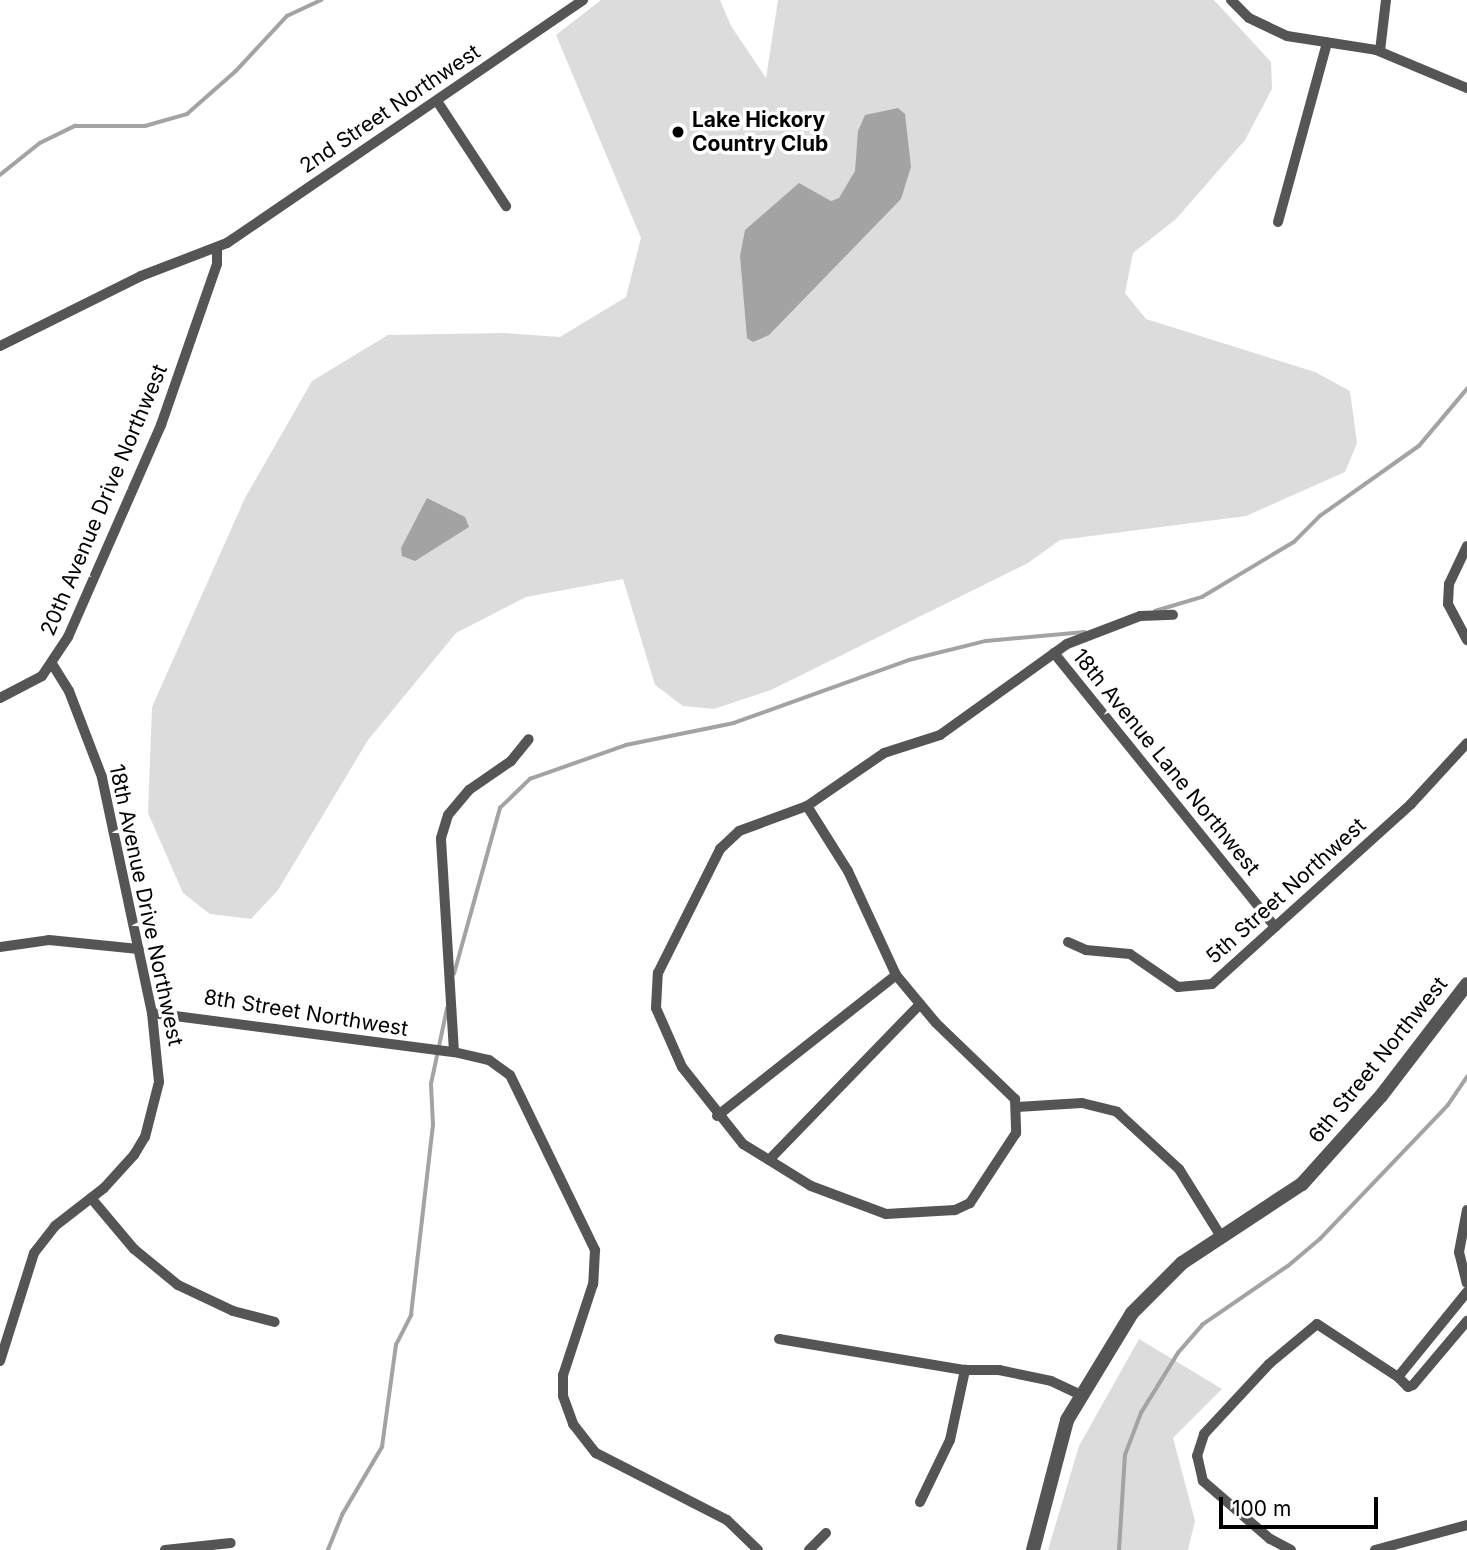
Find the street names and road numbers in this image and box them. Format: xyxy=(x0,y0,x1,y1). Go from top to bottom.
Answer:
street label: 2nd Street Northwest xyxy=(295,39,485,179)
street label: 20th Avenue Drive Northwest xyxy=(35,361,173,639)
street label: 18th Avenue Lane Northwest xyxy=(1067,644,1265,880)
street label: 18th Avenue Drive Northwest xyxy=(104,762,188,1048)
street label: 5th Street Northwest xyxy=(1201,813,1371,969)
street label: 6th Street Northwest xyxy=(1303,972,1453,1148)
street label: 8th Street Northwest xyxy=(202,984,410,1042)

